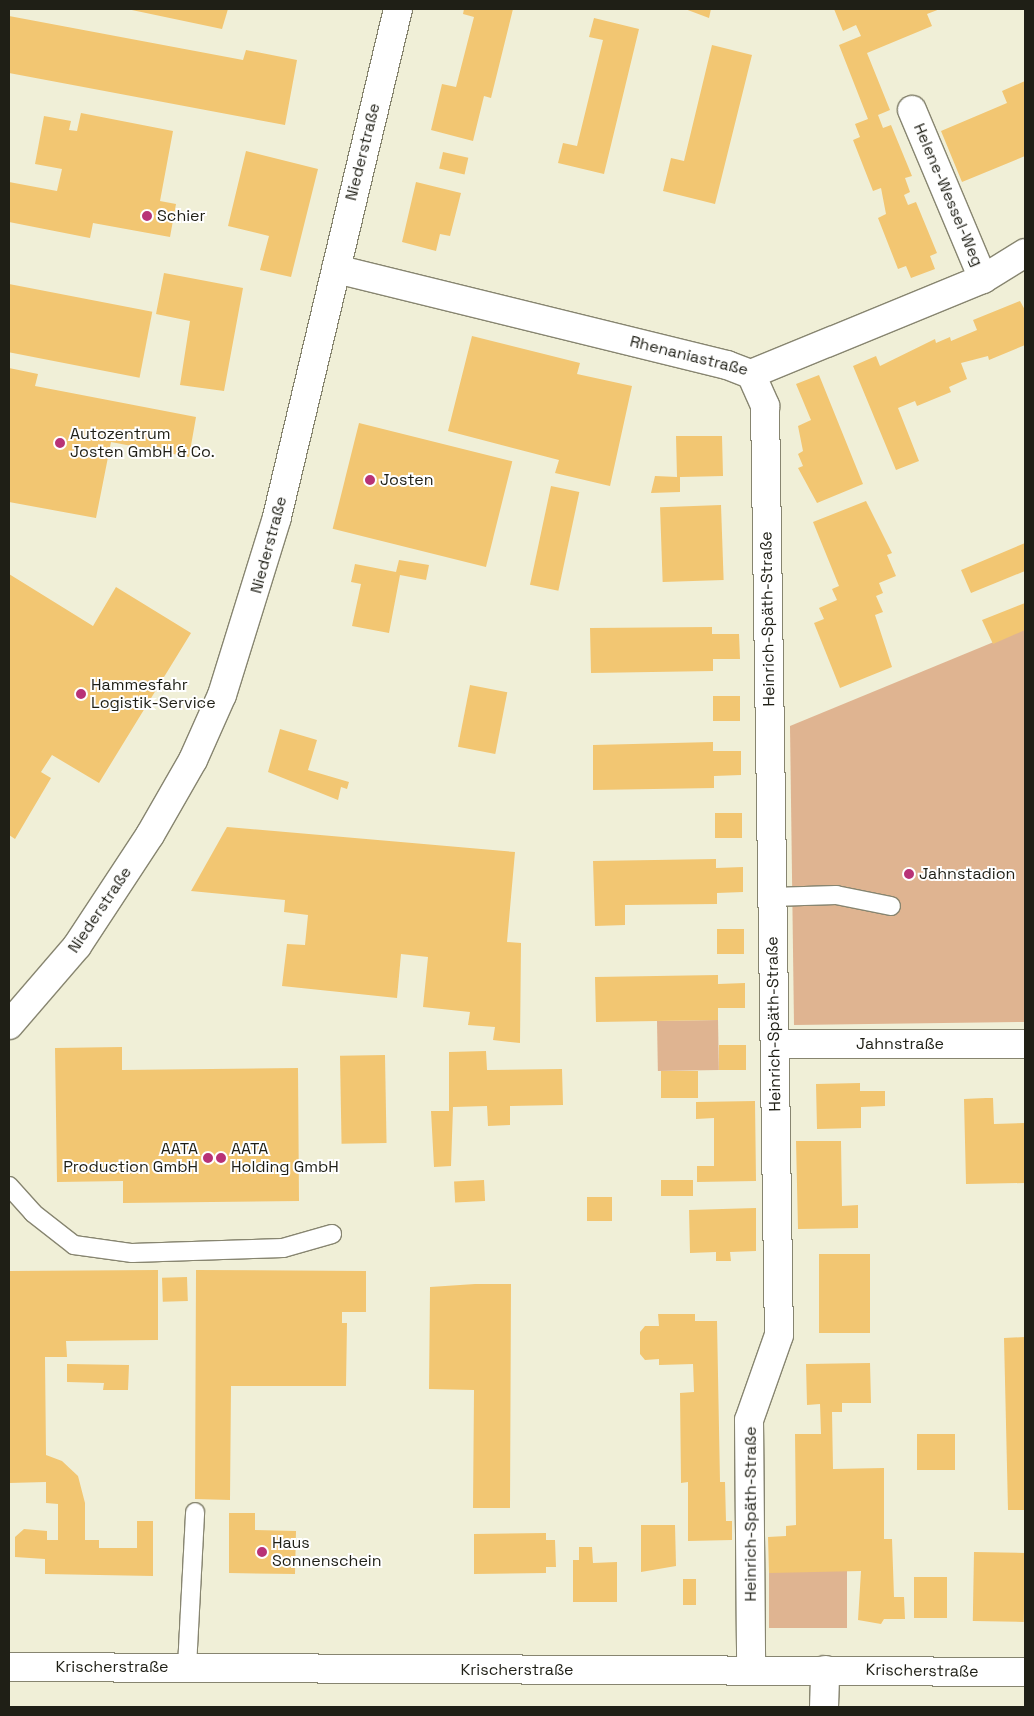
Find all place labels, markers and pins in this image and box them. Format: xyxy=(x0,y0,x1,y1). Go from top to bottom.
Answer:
place label: Schier xyxy=(157,206,206,226)
marker: Schier xyxy=(141,210,153,222)
place label: Autozentrum Josten GmbH & Co. xyxy=(70,424,215,462)
marker: Autozentrum Josten GmbH & Co. xyxy=(54,437,66,449)
place label: Josten xyxy=(380,470,434,490)
marker: Josten xyxy=(364,474,376,486)
place label: Hammesfahr Logistik-Service xyxy=(91,675,216,713)
marker: Hammesfahr Logistik-Service xyxy=(75,688,87,700)
place label: Jahnstadion xyxy=(919,864,1015,884)
marker: Jahnstadion xyxy=(903,868,915,880)
place label: AATA Production GmbH xyxy=(63,1139,198,1177)
place label: AATA Holding GmbH xyxy=(231,1139,339,1177)
marker: AATA Production GmbH xyxy=(202,1152,214,1164)
marker: AATA Holding GmbH xyxy=(215,1152,227,1164)
place label: Haus Sonnenschein xyxy=(272,1533,382,1571)
marker: Haus Sonnenschein xyxy=(256,1546,268,1558)

